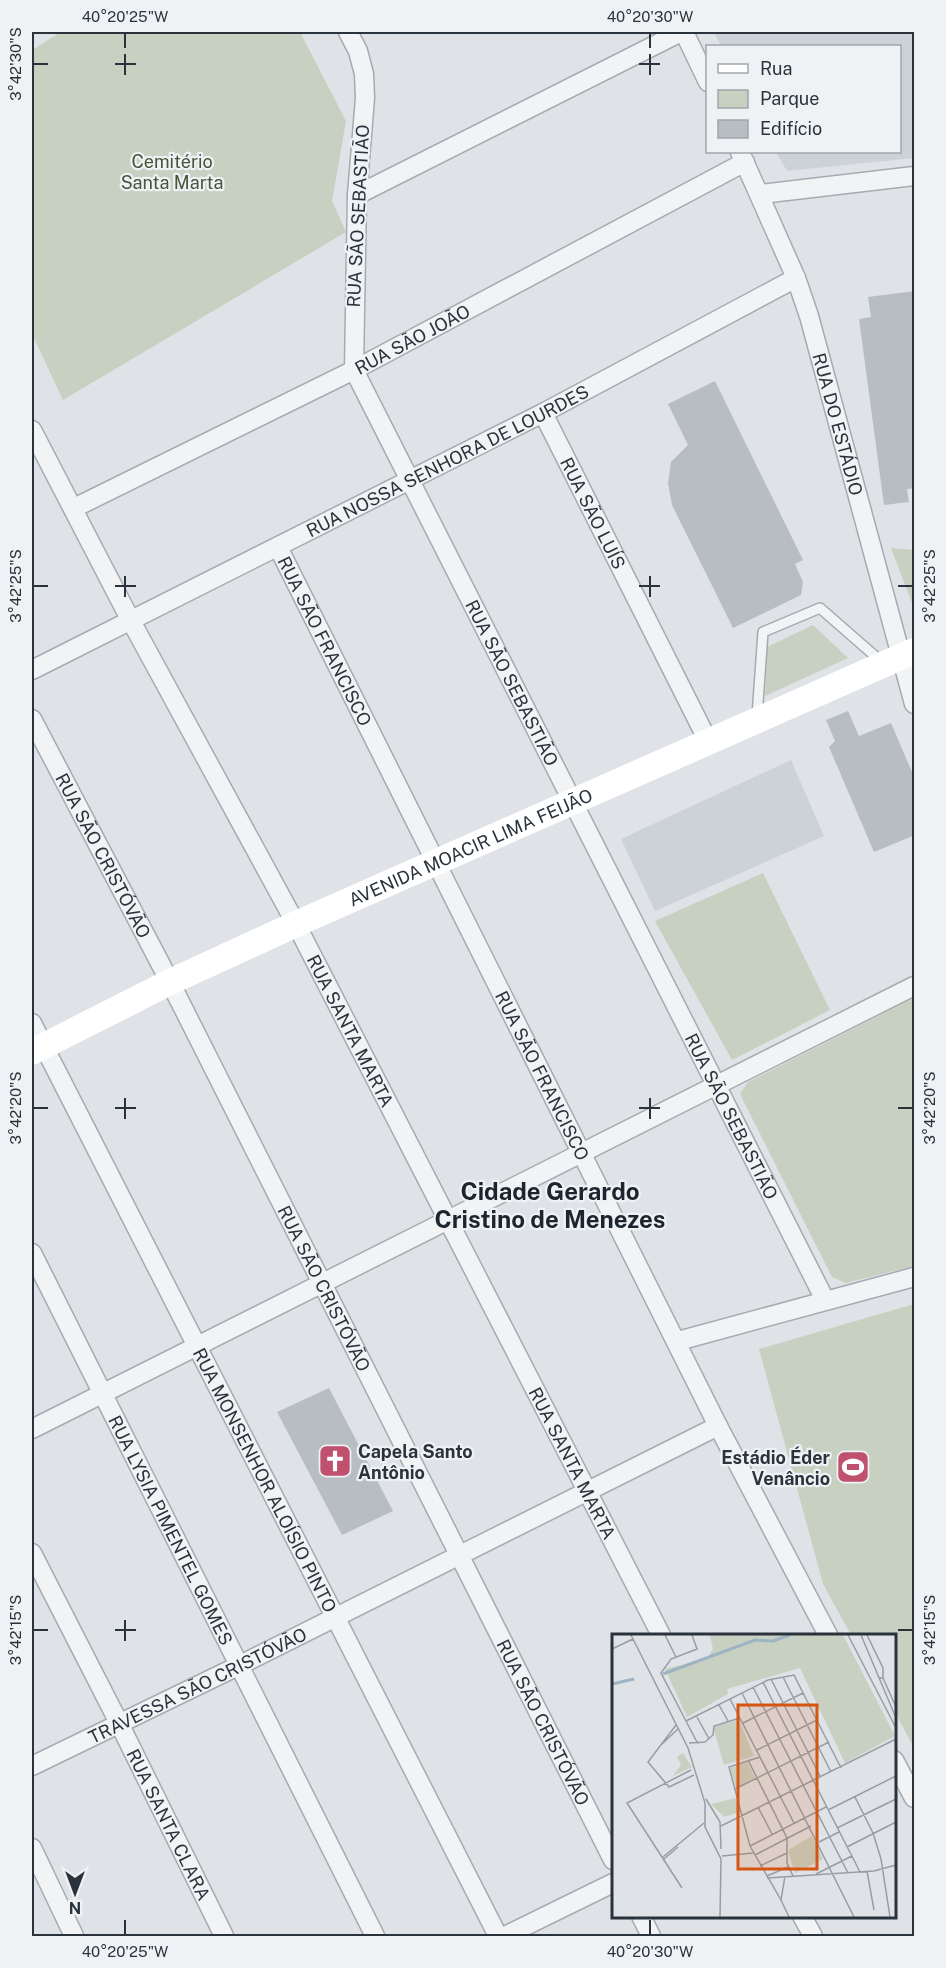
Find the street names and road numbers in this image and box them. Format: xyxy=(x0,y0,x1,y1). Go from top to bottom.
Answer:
street label: RUA SÃO SEBASTIÃO xyxy=(342,124,373,308)
street label: RUA SÃO JOÃO xyxy=(351,300,473,378)
street label: RUA DO ESTÁDIO xyxy=(809,350,868,498)
street label: RUA NOSSA SENHORA DE LOURDES xyxy=(303,380,592,541)
street label: RUA SÃO LUÍS xyxy=(556,454,630,572)
street label: RUA SÃO FRANCISCO xyxy=(274,553,376,729)
street label: RUA SÃO SEBASTIÃO xyxy=(462,596,563,769)
street label: RUA SÃO CRISTÓVÃO xyxy=(52,769,155,941)
street label: AVENIDA MOACIR LIMA FEIJÃO xyxy=(345,784,595,910)
street label: RUA SANTA MARTA xyxy=(303,951,399,1110)
street label: RUA SÃO FRANCISCO xyxy=(491,987,594,1164)
street label: RUA SÃO SEBASTIÃO xyxy=(681,1030,783,1203)
street label: RUA SÃO CRISTÓVÃO xyxy=(274,1202,375,1375)
street label: RUA MONSENHOR ALOÍSIO PINTO xyxy=(189,1344,341,1616)
street label: RUA SANTA MARTA xyxy=(525,1383,620,1543)
street label: RUA LYSIA PIMENTEL GOMES xyxy=(105,1412,238,1648)
street label: TRAVESSA SÃO CRISTÓVÃO xyxy=(85,1623,310,1748)
street label: RUA SÃO CRISTÓVÃO xyxy=(493,1636,594,1809)
street label: RUA SANTA CLARA xyxy=(123,1745,215,1904)

